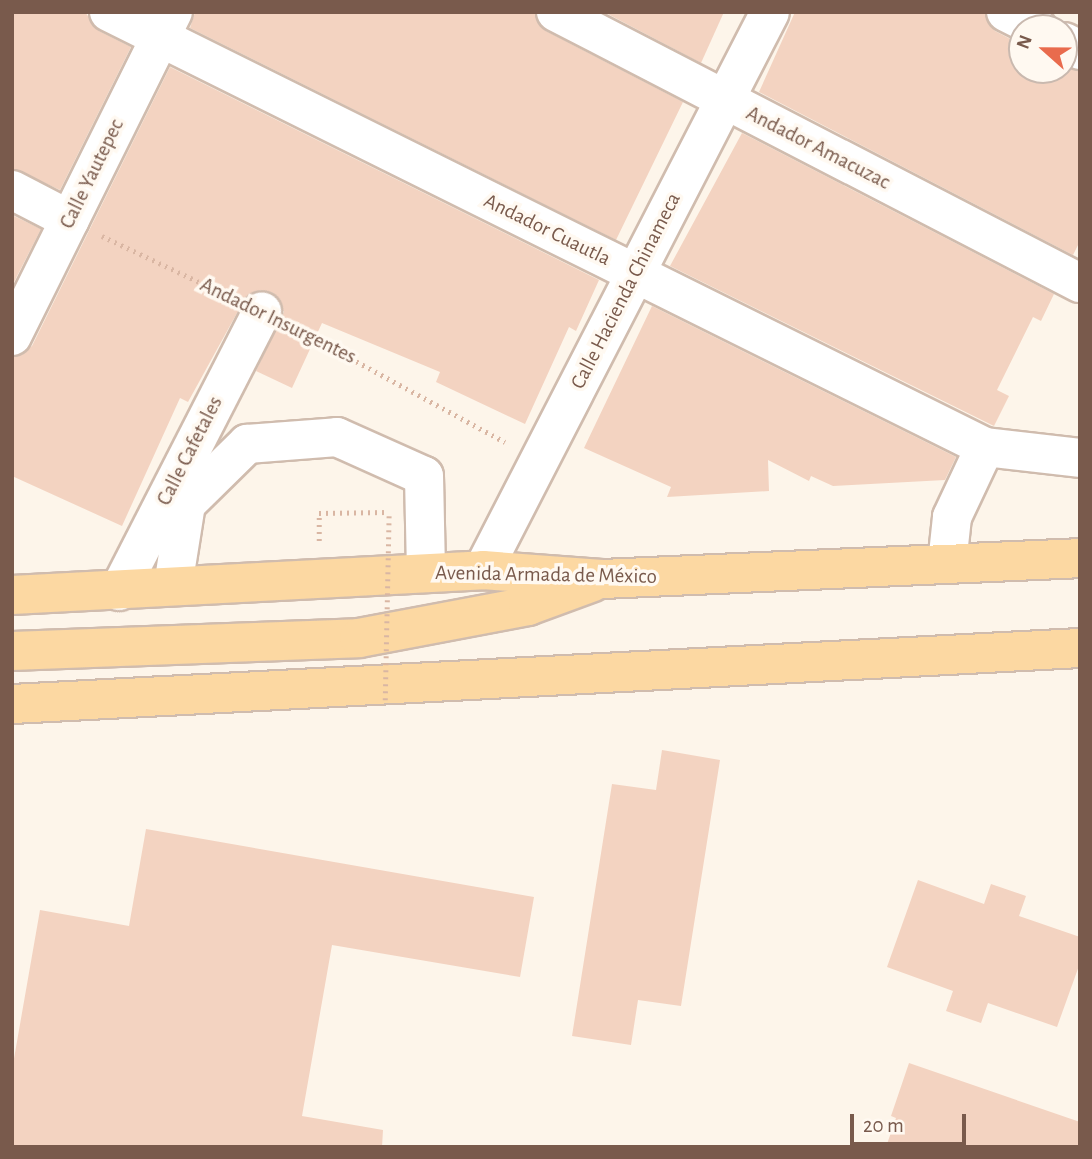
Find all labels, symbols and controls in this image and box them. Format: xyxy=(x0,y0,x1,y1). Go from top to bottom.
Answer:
north arrow xyxy=(1008,14,1078,84)
text: N xyxy=(1014,32,1036,52)
street label: Andador Amacuzac xyxy=(742,101,894,195)
street label: Calle Yautepec xyxy=(55,115,129,233)
street label: Andador Cuautla xyxy=(480,188,614,272)
street label: Calle Hacienda Chinameca xyxy=(566,189,686,393)
street label: Andador Insurgentes xyxy=(196,272,360,370)
street label: Calle Cafetales xyxy=(152,392,228,510)
street label: Avenida Armada de México xyxy=(435,560,657,590)
scale bar xyxy=(854,1100,970,1144)
text: 20 m xyxy=(863,1115,904,1136)

